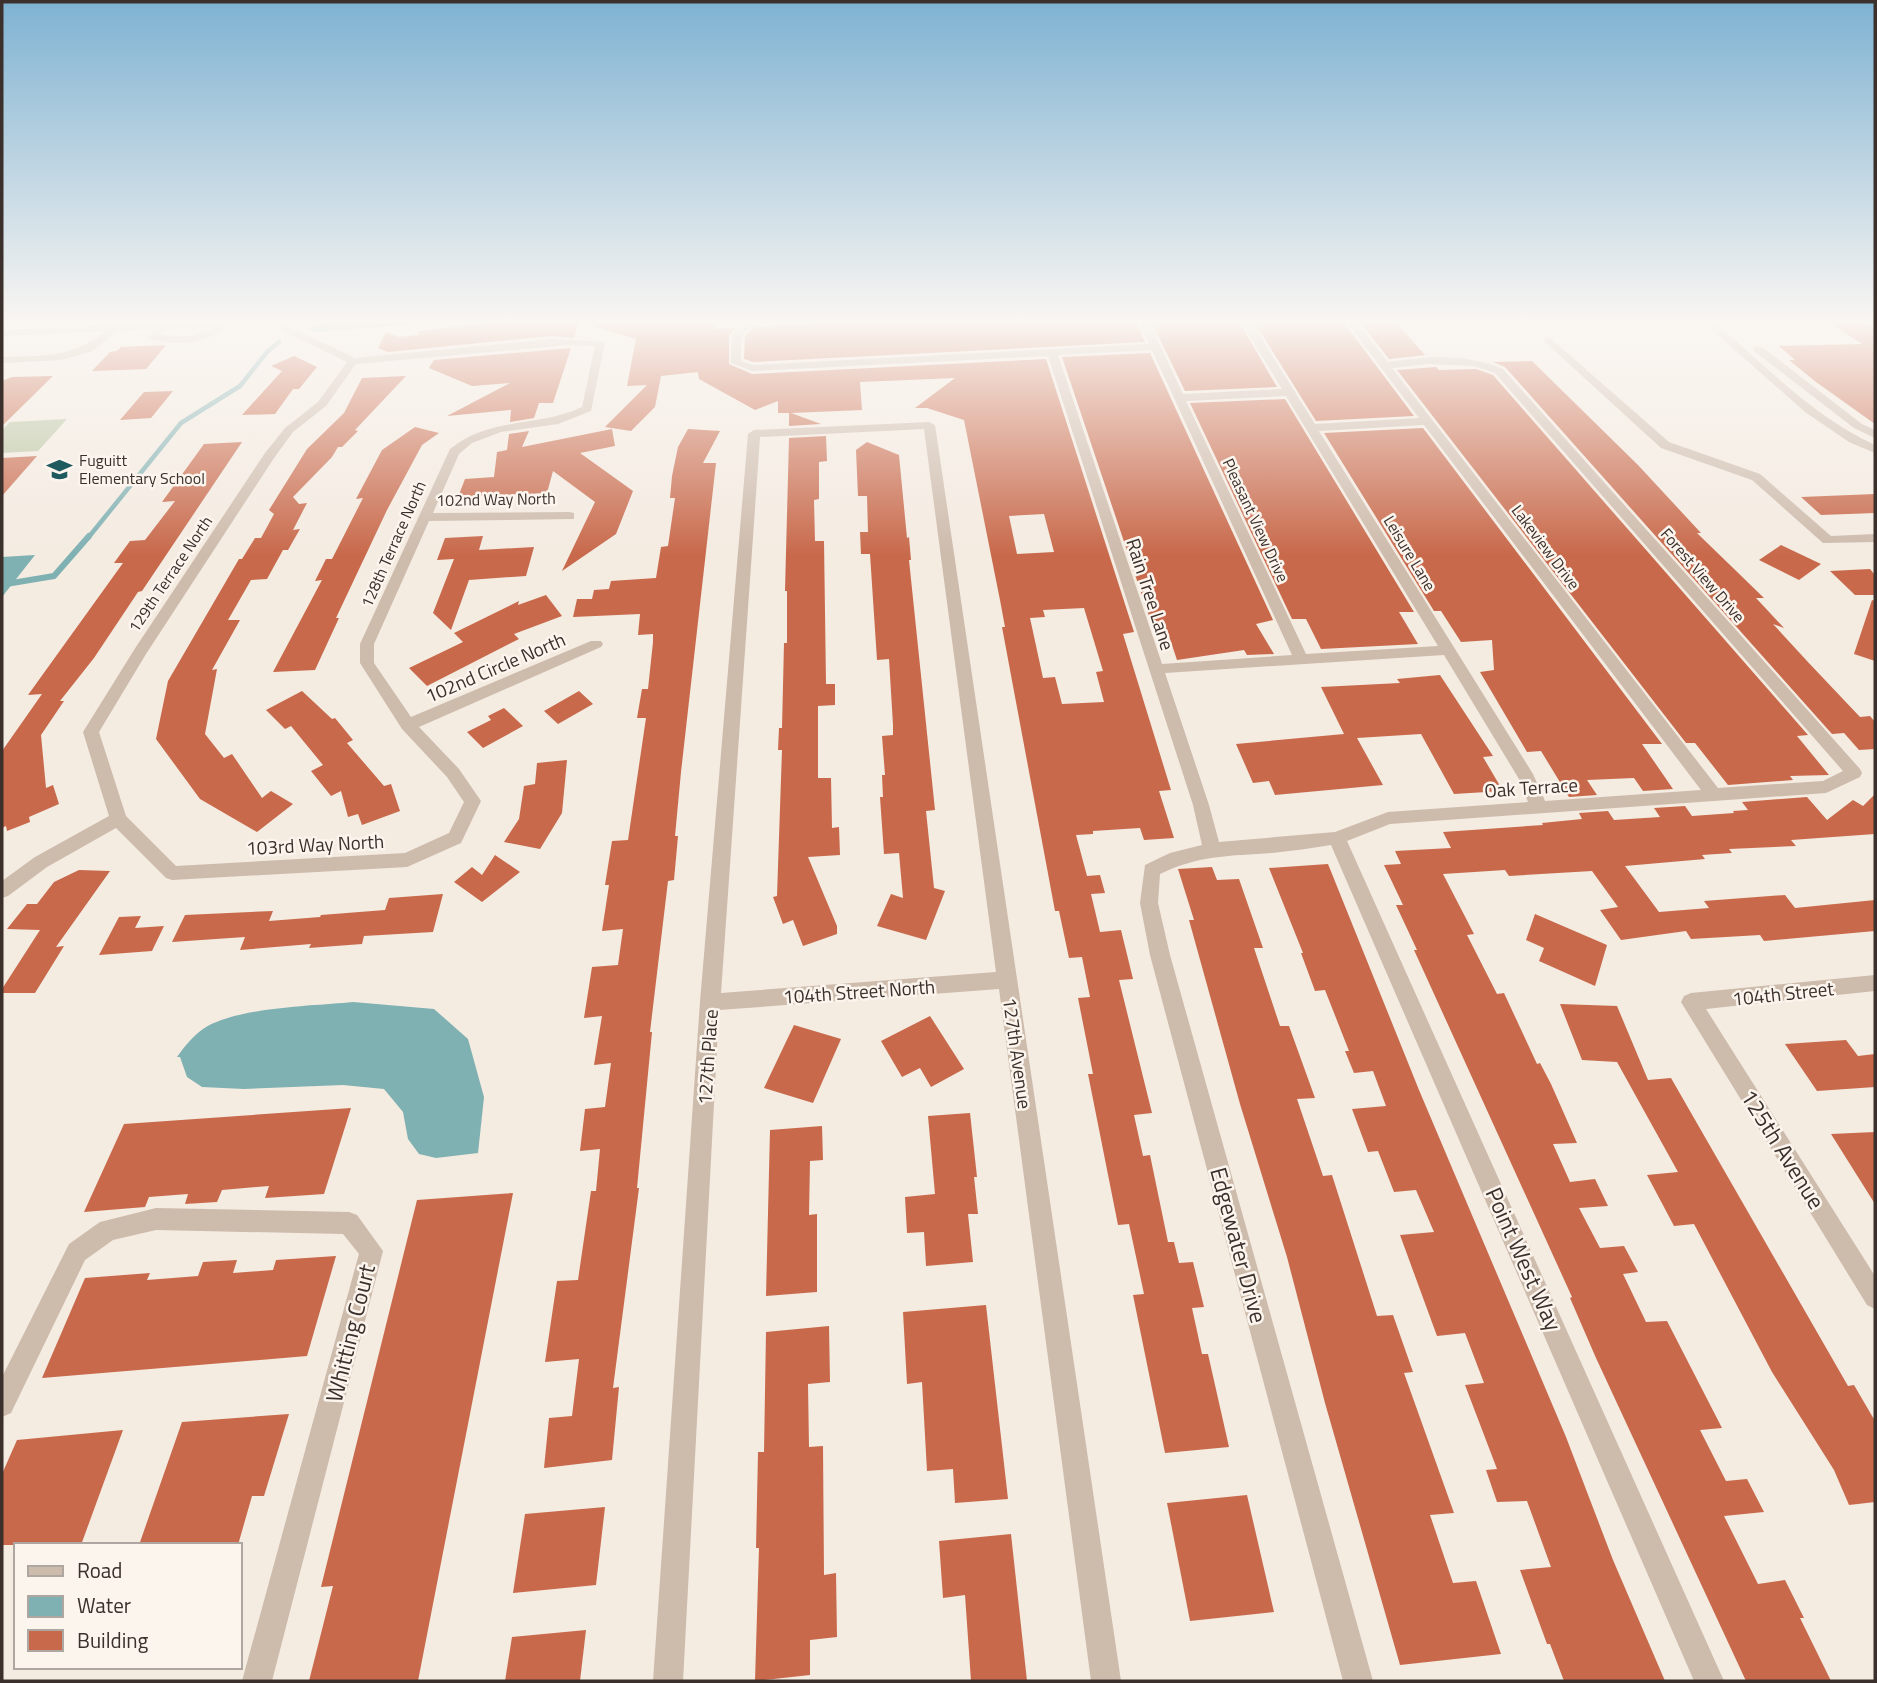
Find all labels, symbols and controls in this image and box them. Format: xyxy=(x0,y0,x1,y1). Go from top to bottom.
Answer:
place label: Fuguitt Elementary School xyxy=(79,448,205,490)
street label: Pleasant View Drive xyxy=(1217,454,1295,586)
school or university icon: Fuguitt Elementary School xyxy=(45,455,73,483)
street label: 128th Terrace North xyxy=(354,477,432,611)
street label: 102nd Way North xyxy=(436,486,556,512)
street label: Lakeview Drive xyxy=(1506,499,1586,595)
street label: 129th Terrace North xyxy=(122,511,218,637)
street label: Leisure Lane xyxy=(1378,511,1442,595)
street label: Forest View Drive xyxy=(1655,523,1751,627)
street label: Rain Tree Lane xyxy=(1119,534,1183,654)
street label: 102nd Circle North xyxy=(420,624,570,710)
street label: Oak Terrace xyxy=(1483,769,1579,805)
street label: 103rd Way North xyxy=(245,826,385,862)
street label: 104th Street North xyxy=(782,971,936,1011)
street label: 104th Street xyxy=(1731,973,1836,1013)
street label: 127th Avenue xyxy=(996,995,1040,1111)
street label: 127th Place xyxy=(689,1008,725,1106)
street label: 125th Avenue xyxy=(1732,1082,1834,1216)
street label: Edgewater Drive xyxy=(1201,1163,1277,1327)
street label: Point West Way xyxy=(1477,1182,1571,1336)
street label: Whitting Court xyxy=(316,1260,384,1406)
legend xyxy=(14,1543,242,1669)
text: Road xyxy=(77,1554,122,1586)
text: Water xyxy=(77,1589,131,1621)
text: Building xyxy=(77,1624,149,1656)

